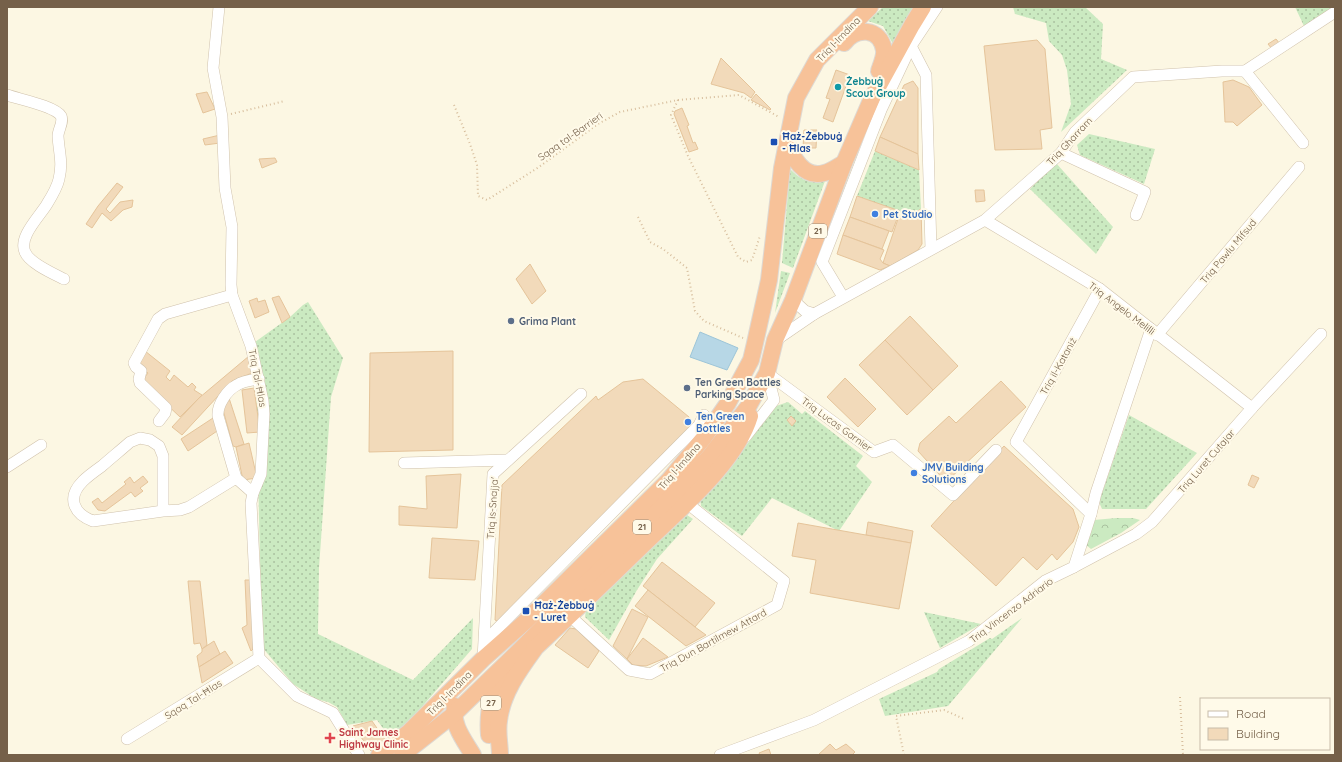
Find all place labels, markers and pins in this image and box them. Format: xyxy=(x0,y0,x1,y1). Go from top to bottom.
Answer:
place label: Żebbuġ Scout Group xyxy=(846,75,906,100)
marker: Żebbuġ Scout Group xyxy=(833,82,843,92)
place label: Ħaż-Żebbuġ - Ħlas xyxy=(782,130,842,155)
marker: Ħaż-Żebbuġ - Ħlas xyxy=(769,137,779,147)
place label: Pet Studio xyxy=(883,208,933,221)
marker: Pet Studio xyxy=(870,209,880,219)
place label: Grima Plant xyxy=(519,315,576,328)
marker: Grima Plant xyxy=(506,316,516,326)
place label: Ten Green Bottles Parking Space xyxy=(695,376,781,401)
marker: Ten Green Bottles Parking Space xyxy=(682,383,692,393)
place label: Ten Green Bottles xyxy=(696,410,745,435)
marker: Ten Green Bottles xyxy=(683,417,693,427)
place label: JMV Building Solutions xyxy=(922,461,984,486)
marker: JMV Building Solutions xyxy=(909,468,919,478)
place label: Ħaż-Żebbuġ - Luret xyxy=(534,599,594,624)
marker: Ħaż-Żebbuġ - Luret xyxy=(521,606,531,616)
place label: Saint James Highway Clinic xyxy=(339,726,408,751)
marker: Saint James Highway Clinic xyxy=(324,732,336,744)

